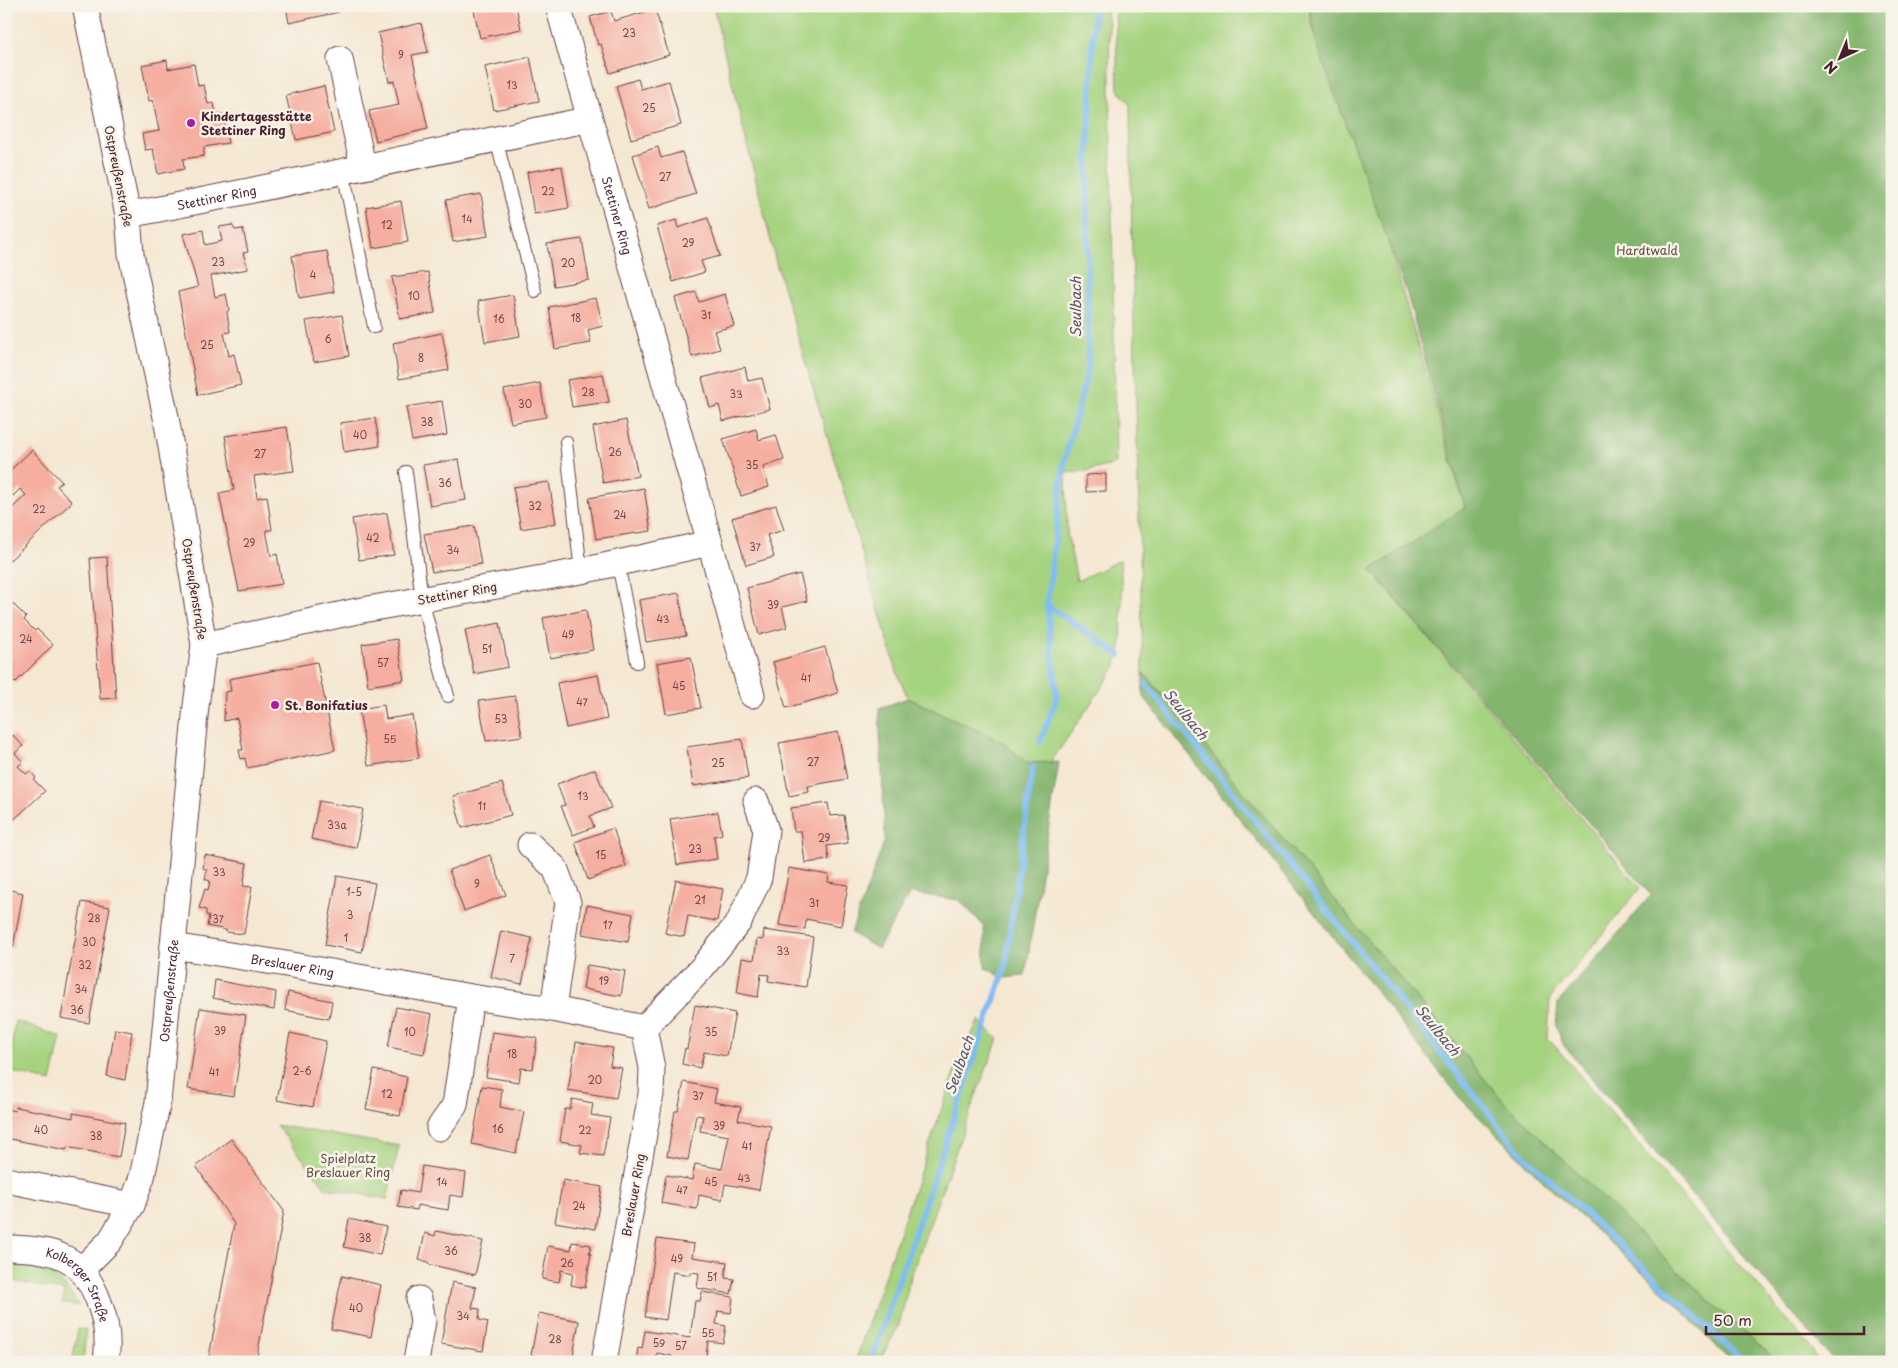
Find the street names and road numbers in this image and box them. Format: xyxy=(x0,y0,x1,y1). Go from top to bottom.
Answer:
street label: Ostpreußenstraße xyxy=(100,124,138,228)
street label: Stettiner Ring xyxy=(598,174,637,257)
street label: Stettiner Ring xyxy=(175,181,258,214)
street label: Ostpreußenstraße xyxy=(178,537,212,641)
street label: Stettiner Ring xyxy=(416,577,498,609)
street label: Ostpreußenstraße xyxy=(155,939,183,1043)
street label: Breslauer Ring xyxy=(249,950,336,981)
street label: Breslauer Ring xyxy=(617,1152,649,1238)
street label: Kolberger Straße xyxy=(44,1243,114,1324)

